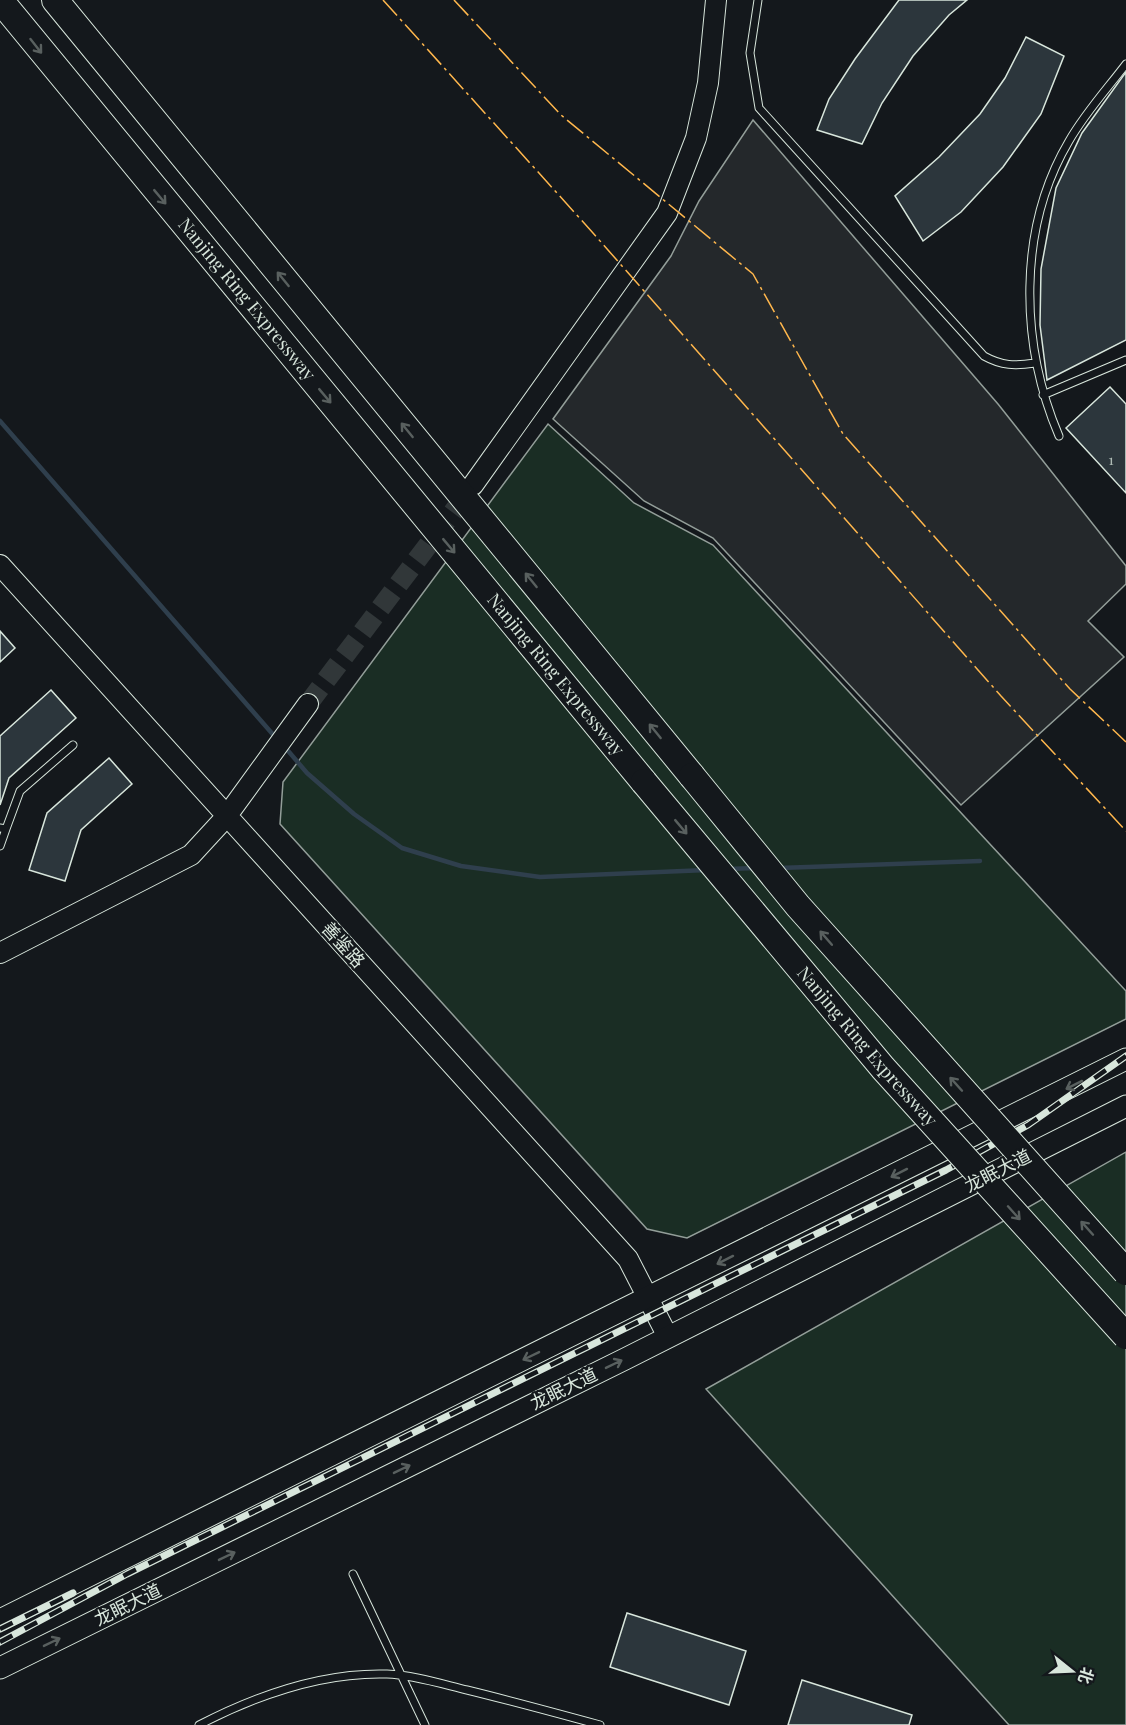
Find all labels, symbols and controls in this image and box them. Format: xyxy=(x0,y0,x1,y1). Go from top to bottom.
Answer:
one-way arrow xyxy=(30,38,43,54)
one-way arrow xyxy=(154,189,167,205)
street label: Nanjing Ring Expressway xyxy=(173,213,321,385)
one-way arrow xyxy=(277,271,290,287)
one-way arrow xyxy=(318,388,331,404)
one-way arrow xyxy=(401,422,414,438)
house number: 1 xyxy=(1108,449,1114,469)
one-way arrow xyxy=(442,538,456,553)
one-way arrow xyxy=(524,573,538,588)
street label: Nanjing Ring Expressway xyxy=(482,588,630,760)
one-way arrow xyxy=(648,723,661,739)
one-way arrow xyxy=(675,819,688,835)
street label: 善鉴路 xyxy=(317,916,371,972)
one-way arrow xyxy=(819,931,833,946)
street label: Nanjing Ring Expressway xyxy=(792,961,943,1131)
one-way arrow xyxy=(949,1077,963,1092)
one-way arrow xyxy=(1065,1080,1083,1092)
street label: 龙眠大道 xyxy=(960,1143,1035,1197)
one-way arrow xyxy=(891,1167,909,1179)
one-way arrow xyxy=(1007,1205,1021,1220)
one-way arrow xyxy=(1080,1221,1094,1236)
one-way arrow xyxy=(717,1254,734,1266)
one-way arrow xyxy=(523,1350,541,1362)
one-way arrow xyxy=(605,1358,623,1370)
street label: 龙眠大道 xyxy=(526,1362,601,1415)
one-way arrow xyxy=(393,1463,411,1475)
one-way arrow xyxy=(218,1550,236,1561)
street label: 龙眠大道 xyxy=(90,1578,165,1631)
one-way arrow xyxy=(43,1636,61,1648)
north arrow xyxy=(1042,1641,1102,1701)
text: 北 xyxy=(1074,1665,1099,1687)

